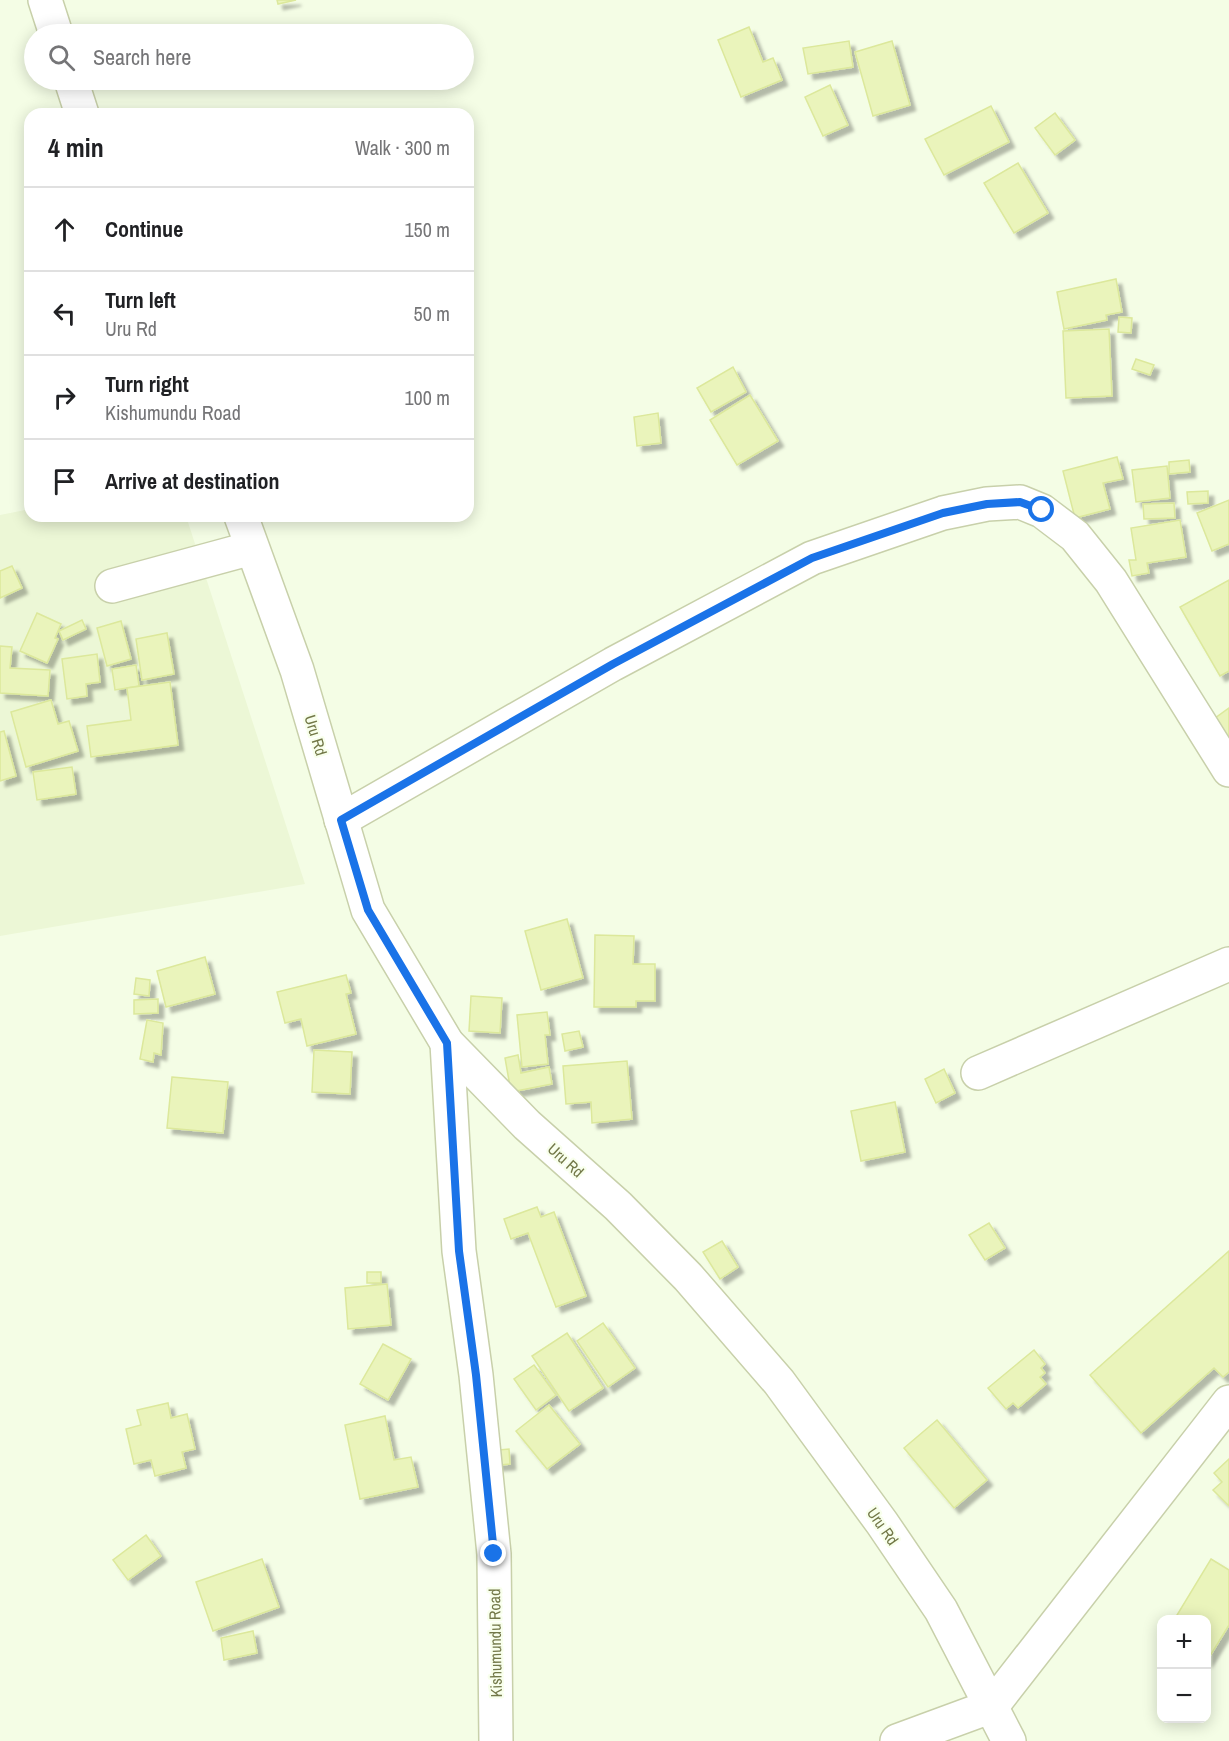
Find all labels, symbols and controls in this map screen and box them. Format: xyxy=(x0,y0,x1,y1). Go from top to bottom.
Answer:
search box xyxy=(24,24,474,90)
icon: search xyxy=(45,41,78,74)
text: Search here xyxy=(93,42,191,72)
text: 4 min xyxy=(48,130,104,165)
text: Walk · 300 m xyxy=(355,134,450,161)
icon: ahead xyxy=(48,213,81,246)
text: Continue xyxy=(105,214,183,244)
text: 150 m xyxy=(404,216,450,243)
text: Turn left xyxy=(105,285,176,315)
icon: left xyxy=(48,297,81,330)
text: 50 m xyxy=(414,300,450,327)
text: Uru Rd xyxy=(105,315,157,342)
text: Turn right xyxy=(105,369,189,399)
icon: right xyxy=(48,381,81,414)
text: 100 m xyxy=(404,384,450,411)
text: Kishumundu Road xyxy=(105,399,241,426)
icon: arrive xyxy=(48,465,81,498)
text: Arrive at destination xyxy=(105,466,279,496)
route start xyxy=(1028,496,1054,522)
street label: Uru Rd xyxy=(299,712,333,758)
street label: Uru Rd xyxy=(543,1138,589,1182)
street label: Uru Rd xyxy=(862,1503,904,1549)
route end xyxy=(480,1540,506,1566)
street label: Kishumundu Road xyxy=(483,1588,507,1698)
map controls xyxy=(1157,1615,1211,1723)
button: + xyxy=(1157,1615,1211,1669)
button: − xyxy=(1157,1669,1211,1723)

